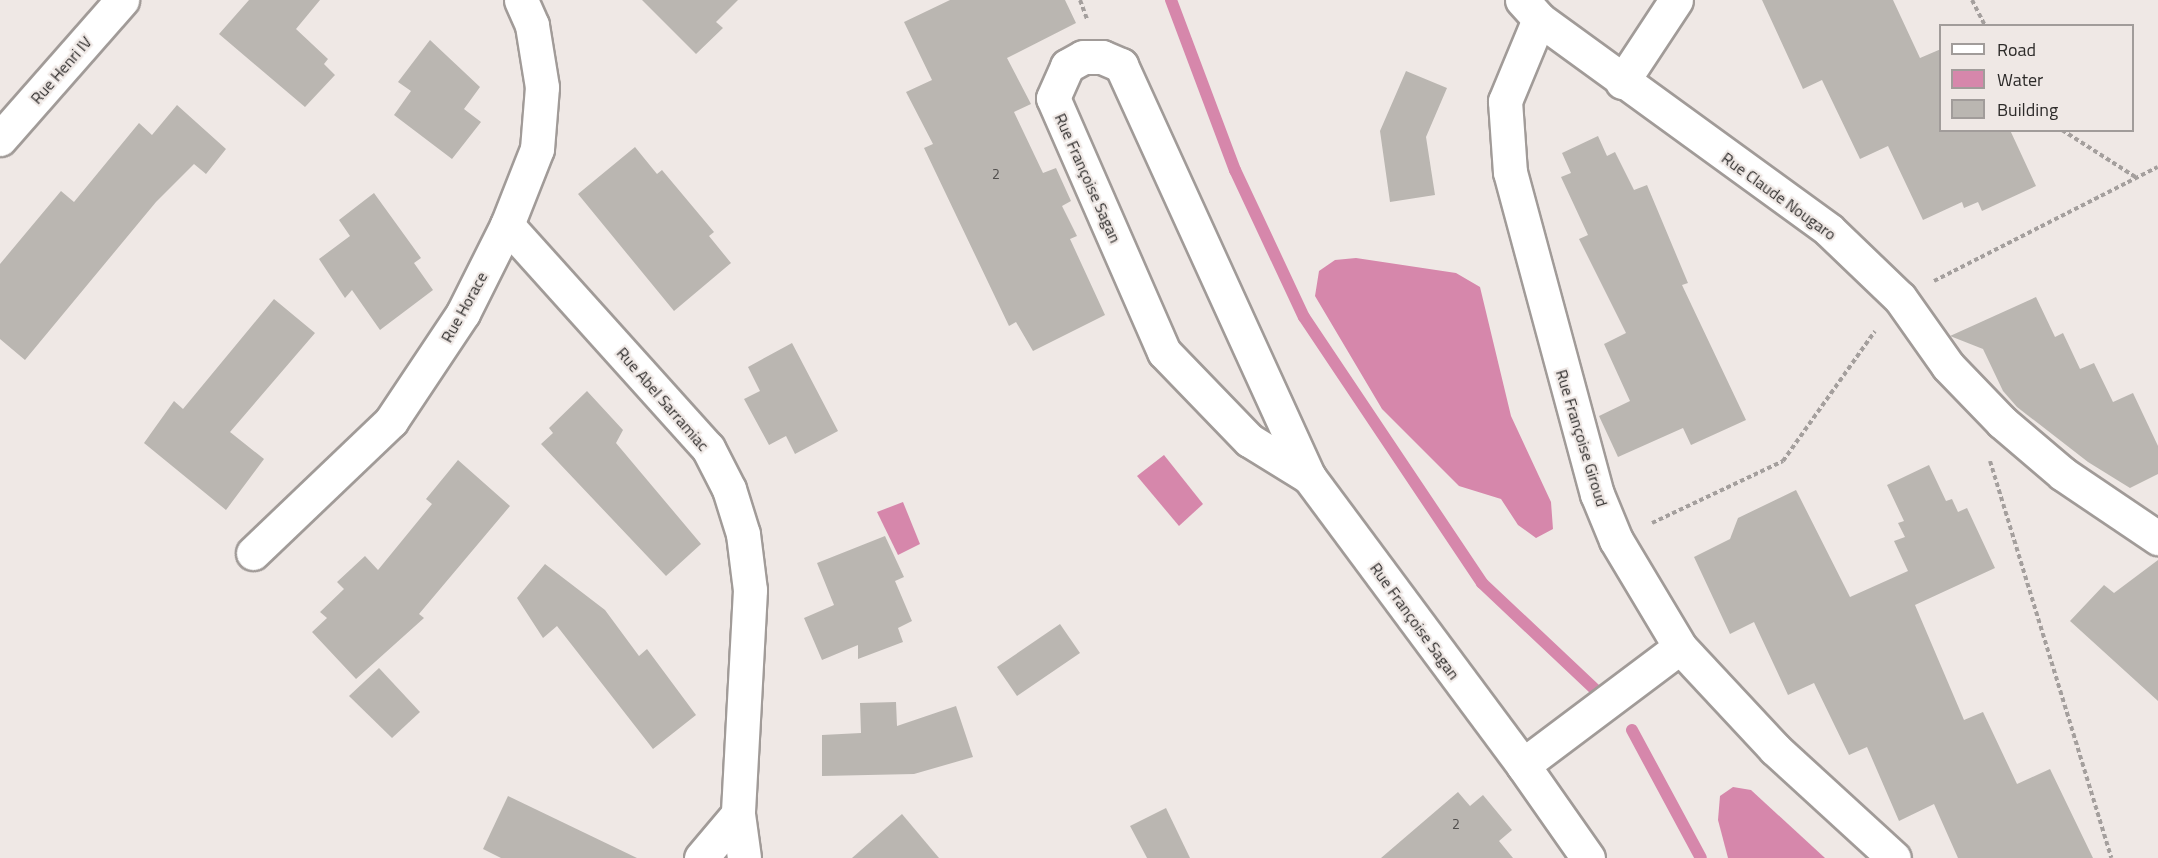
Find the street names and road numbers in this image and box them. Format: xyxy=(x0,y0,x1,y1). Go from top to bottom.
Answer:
street label: Rue Henri IV xyxy=(26,32,96,108)
street label: Rue Françoise Sagan xyxy=(1051,110,1125,246)
street label: Rue Claude Nougaro xyxy=(1718,148,1840,244)
street label: Rue Horace xyxy=(437,268,491,346)
street label: Rue Abel Sarramiac xyxy=(613,343,713,455)
street label: Rue Françoise Giroud xyxy=(1552,367,1612,509)
street label: Rue Françoise Sagan xyxy=(1366,559,1464,683)

